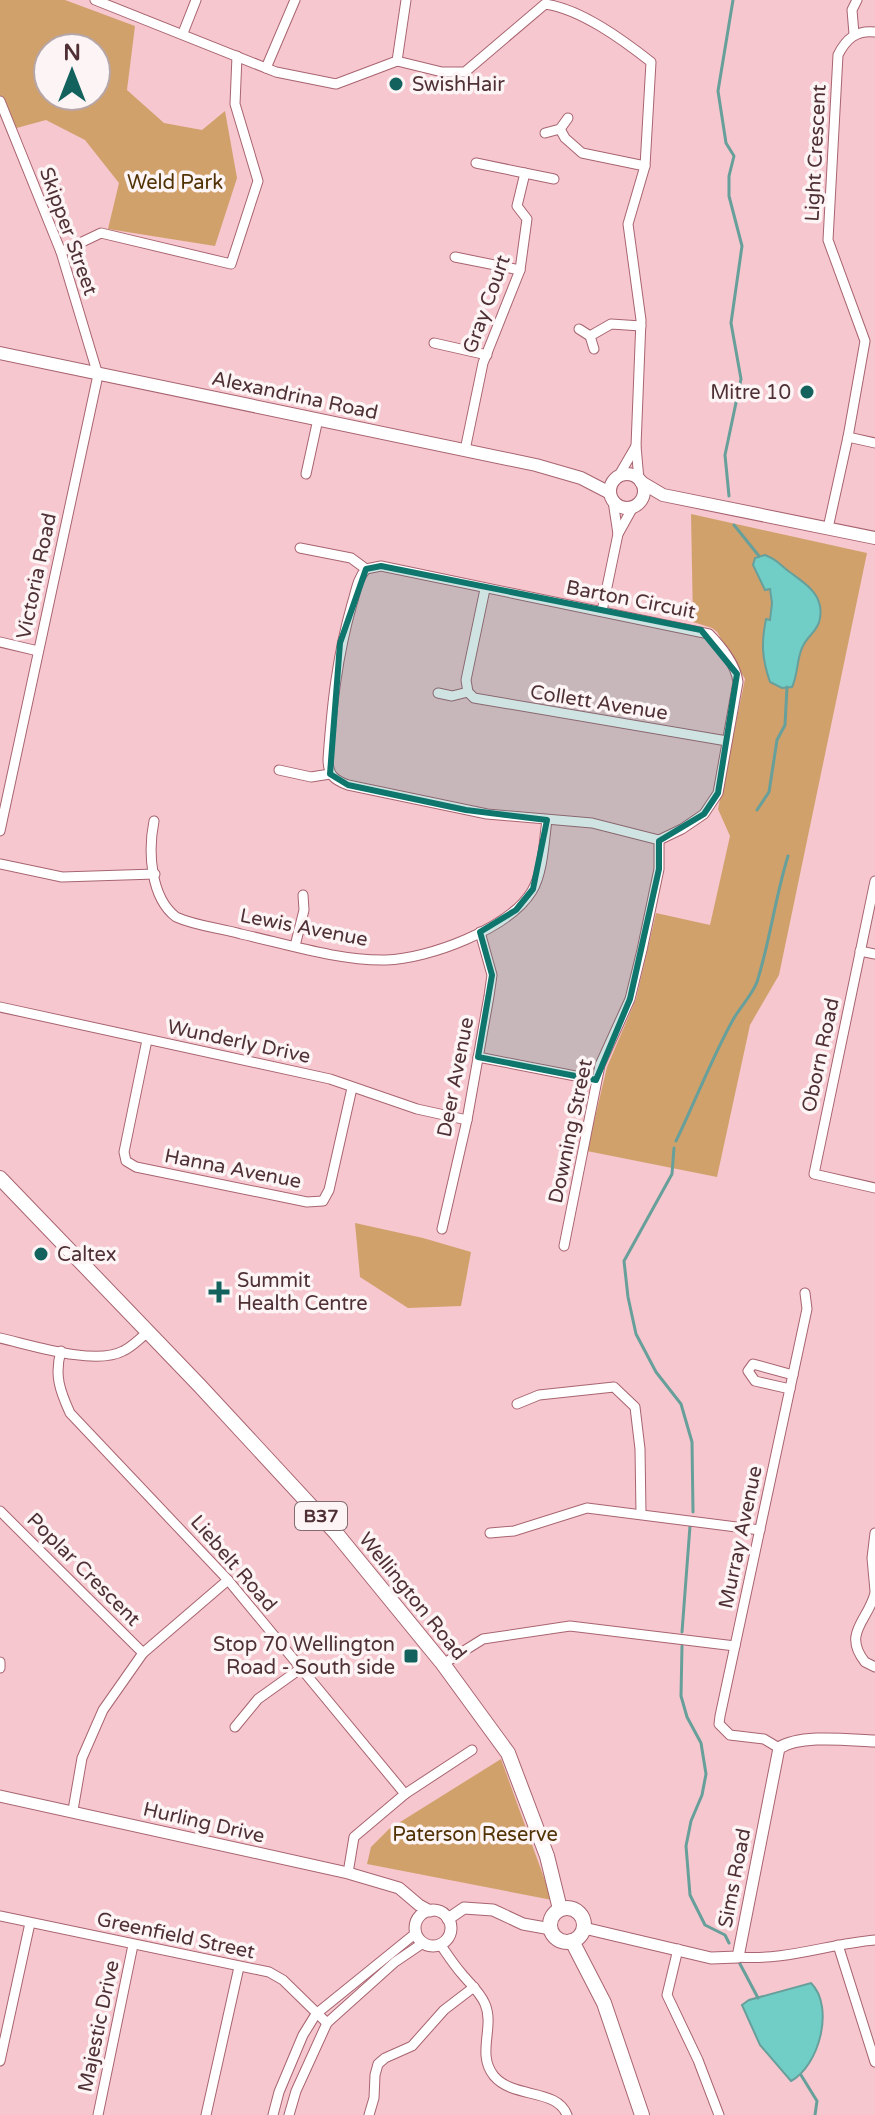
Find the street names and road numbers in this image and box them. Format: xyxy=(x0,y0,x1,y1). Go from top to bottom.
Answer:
street label: Light Crescent xyxy=(800,83,832,222)
street label: Skipper Street xyxy=(34,164,102,299)
street label: Gray Court xyxy=(458,252,516,357)
street label: Alexandrina Road xyxy=(209,367,380,425)
street label: Victoria Road xyxy=(12,511,62,641)
street label: Barton Circuit xyxy=(564,576,698,624)
street label: Collett Avenue xyxy=(528,680,669,726)
street label: Lewis Avenue xyxy=(238,904,370,952)
street label: Oborn Road xyxy=(797,996,845,1115)
street label: Wunderly Drive xyxy=(165,1015,312,1069)
street label: Deer Avenue xyxy=(433,1015,479,1139)
street label: Downing Street xyxy=(544,1057,598,1206)
street label: Hanna Avenue xyxy=(162,1144,303,1194)
street label: Murray Avenue xyxy=(714,1464,768,1611)
road number: B37 xyxy=(295,1502,347,1530)
street label: Poplar Crescent xyxy=(22,1508,145,1632)
street label: Liebelt Road xyxy=(185,1511,282,1617)
street label: Wellington Road xyxy=(353,1528,471,1665)
street label: Hurling Drive xyxy=(141,1797,267,1849)
street label: Sims Road xyxy=(714,1827,756,1930)
street label: Greenfield Street xyxy=(95,1907,257,1965)
street label: Majestic Drive xyxy=(73,1958,125,2094)

